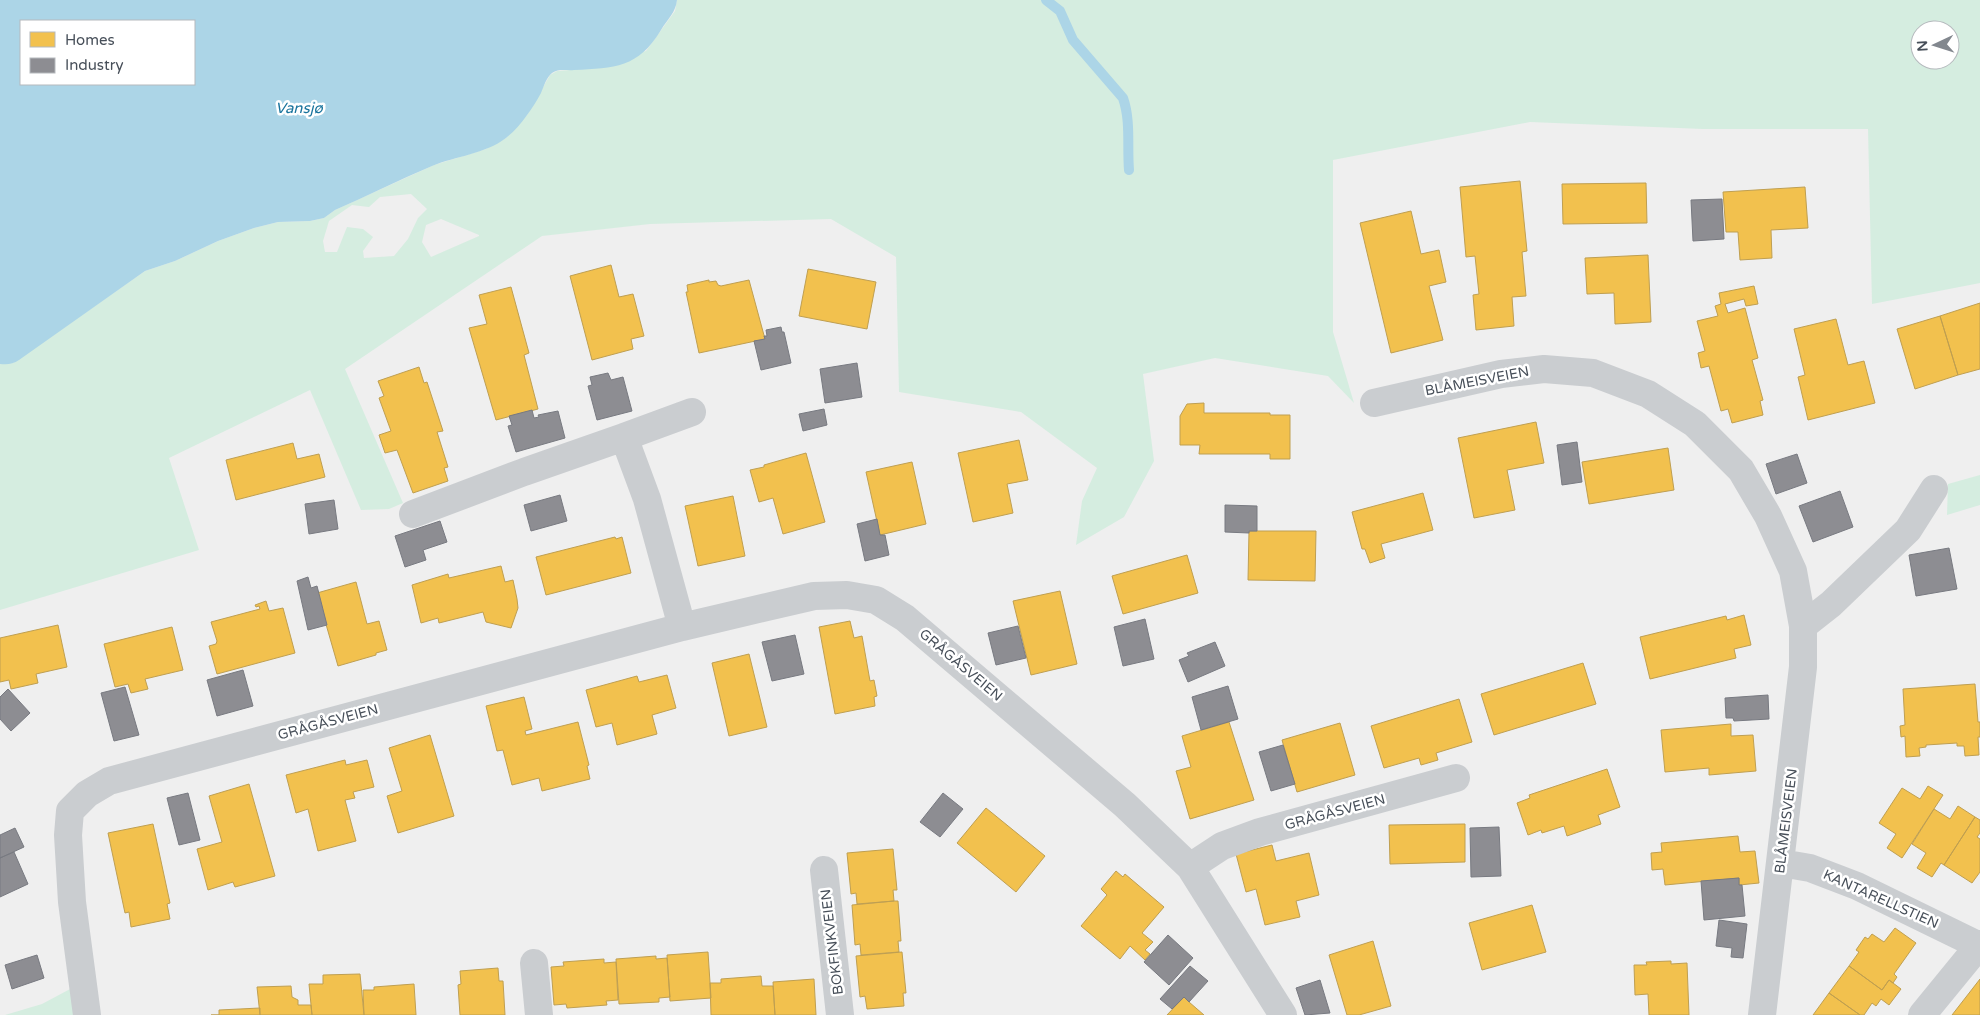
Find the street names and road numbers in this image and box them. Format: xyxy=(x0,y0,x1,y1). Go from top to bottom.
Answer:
street label: BLÅMEISVEIEN xyxy=(1423,363,1531,399)
street label: GRÅGÅSVEIEN xyxy=(916,625,1006,705)
street label: GRÅGÅSVEIEN xyxy=(276,700,380,744)
street label: BLÅMEISVEIEN xyxy=(1771,767,1801,875)
street label: GRÅGÅSVEIEN xyxy=(1283,790,1387,834)
street label: KANTARELLSTIEN xyxy=(1821,866,1941,932)
street label: BOKFINKVEIEN xyxy=(817,888,847,996)

